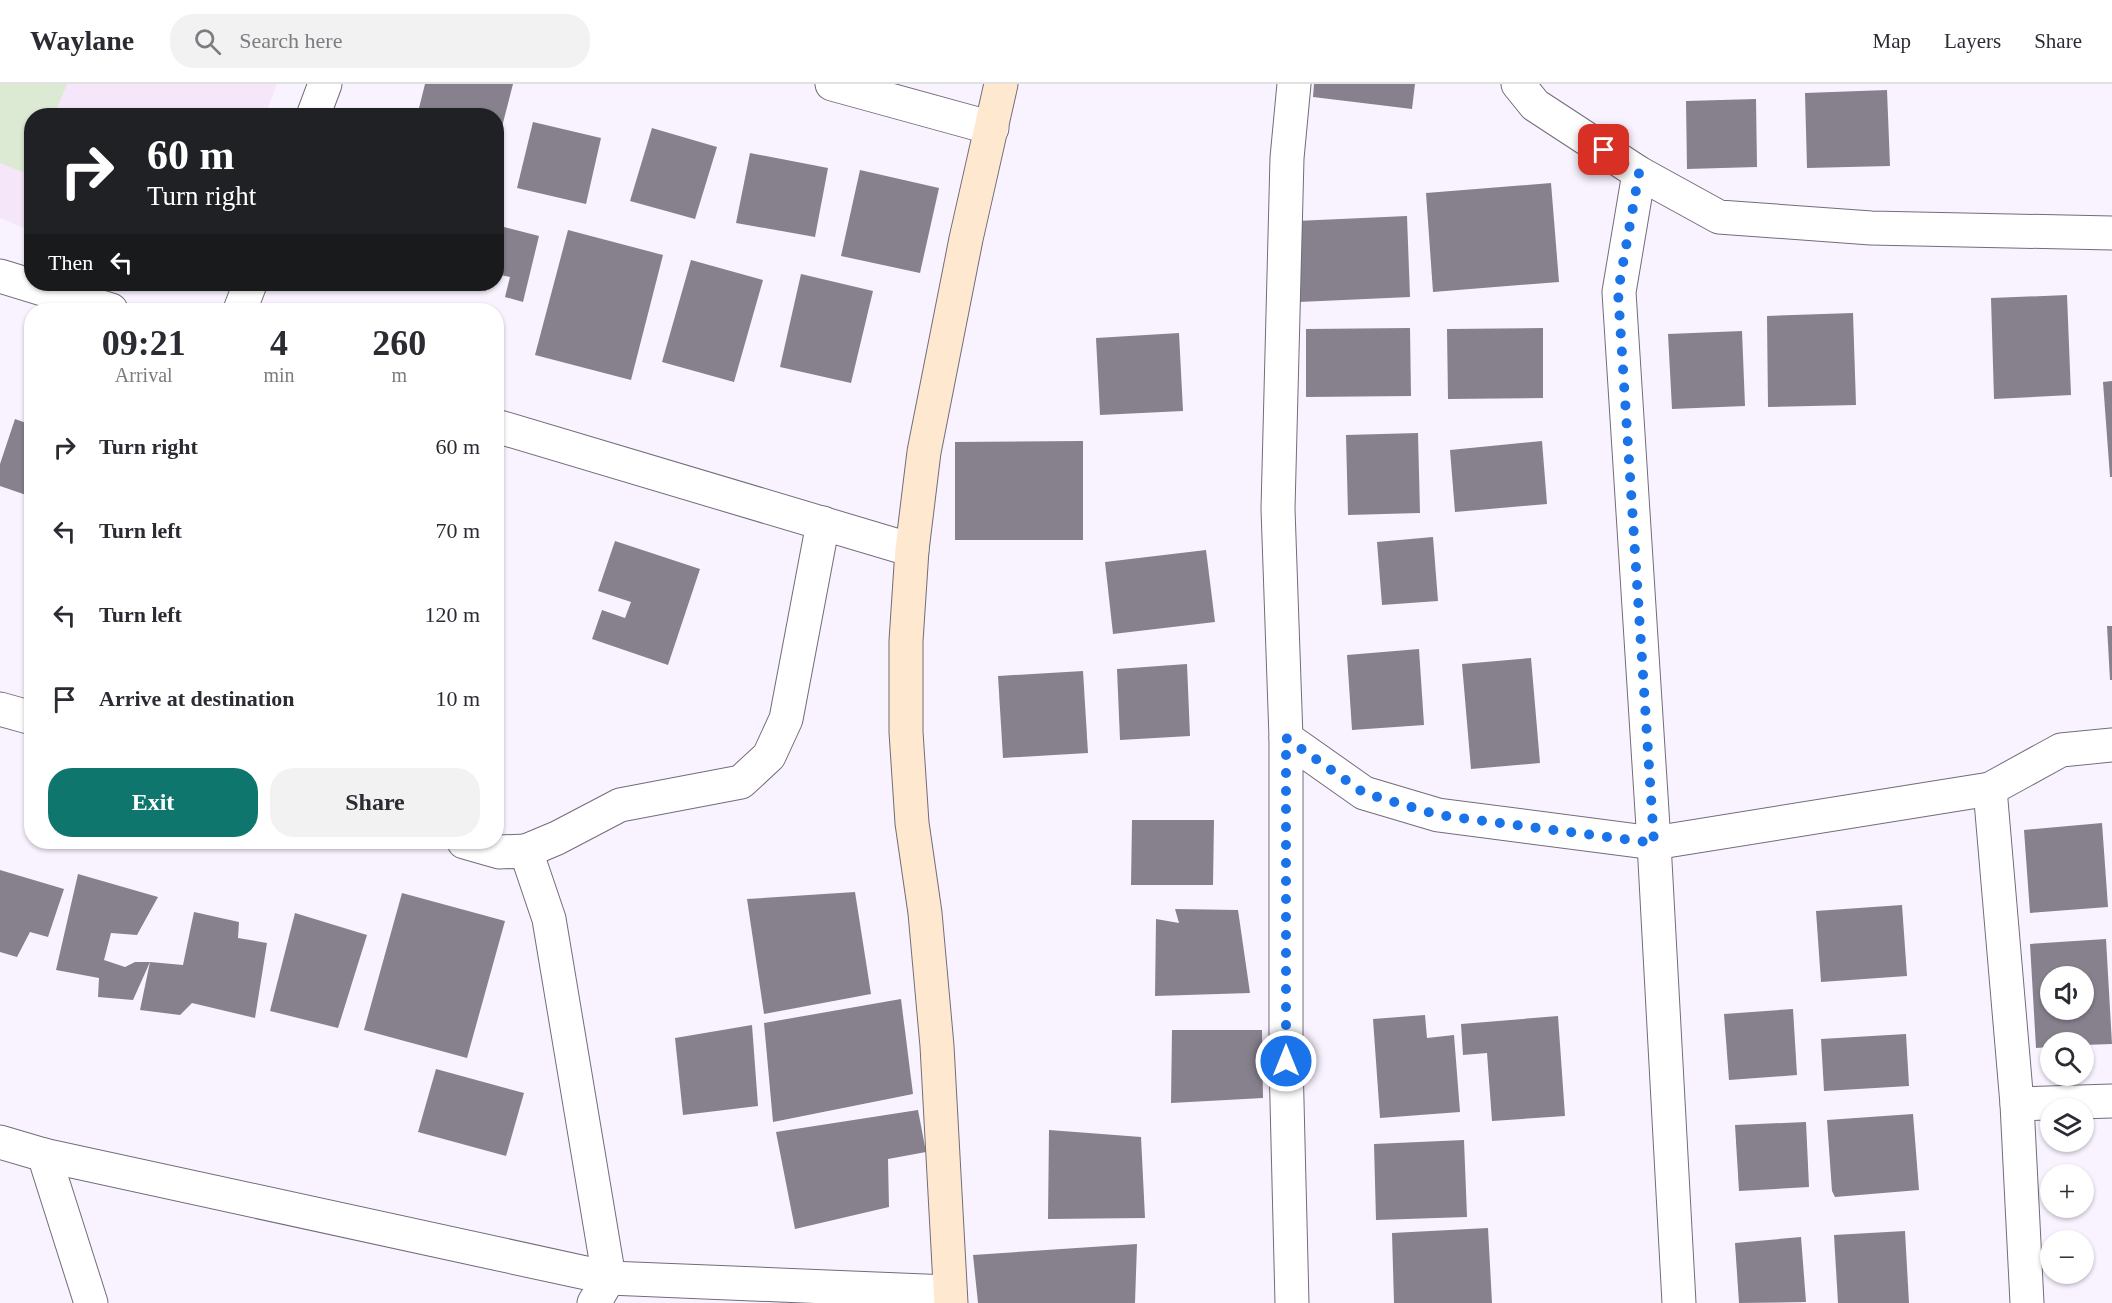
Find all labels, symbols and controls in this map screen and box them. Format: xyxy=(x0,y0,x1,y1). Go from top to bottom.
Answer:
search box xyxy=(170,14,590,68)
text: Waylane xyxy=(30,25,134,56)
icon: search xyxy=(191,25,224,58)
text: Search here xyxy=(239,28,342,53)
text: Map xyxy=(1873,29,1911,53)
text: Layers xyxy=(1944,29,2001,53)
text: Share xyxy=(2034,29,2082,53)
pin xyxy=(1578,124,1629,175)
icon: right xyxy=(48,132,126,210)
text: 60 m xyxy=(147,132,235,178)
icon: arrive xyxy=(1587,133,1620,166)
text: Turn right xyxy=(147,181,256,211)
icon: left xyxy=(105,246,138,279)
text: Then xyxy=(48,250,93,275)
text: 09:21 xyxy=(102,323,186,363)
text: 4 xyxy=(270,323,288,363)
text: 260 xyxy=(372,323,426,363)
text: Arrival xyxy=(115,364,173,386)
text: min xyxy=(263,364,295,386)
text: m xyxy=(392,364,407,386)
icon: right xyxy=(48,431,81,464)
text: Turn right xyxy=(99,434,198,459)
text: 60 m xyxy=(435,434,480,459)
icon: left xyxy=(48,515,81,548)
text: Turn left xyxy=(99,518,182,543)
text: 70 m xyxy=(435,518,480,543)
icon: left xyxy=(48,599,81,632)
text: Turn left xyxy=(99,602,182,627)
text: 120 m xyxy=(424,602,480,627)
icon: arrive xyxy=(48,683,81,716)
text: Arrive at destination xyxy=(99,686,295,711)
text: 10 m xyxy=(435,686,480,711)
button: Exit xyxy=(48,768,258,837)
button: Share xyxy=(270,768,480,837)
map controls xyxy=(2040,966,2094,1284)
button: sound xyxy=(2040,966,2094,1020)
position arrow xyxy=(1254,1029,1318,1093)
button: search xyxy=(2040,1032,2094,1086)
button: layers xyxy=(2040,1098,2094,1152)
button: + xyxy=(2040,1164,2094,1218)
button: − xyxy=(2040,1230,2094,1284)

